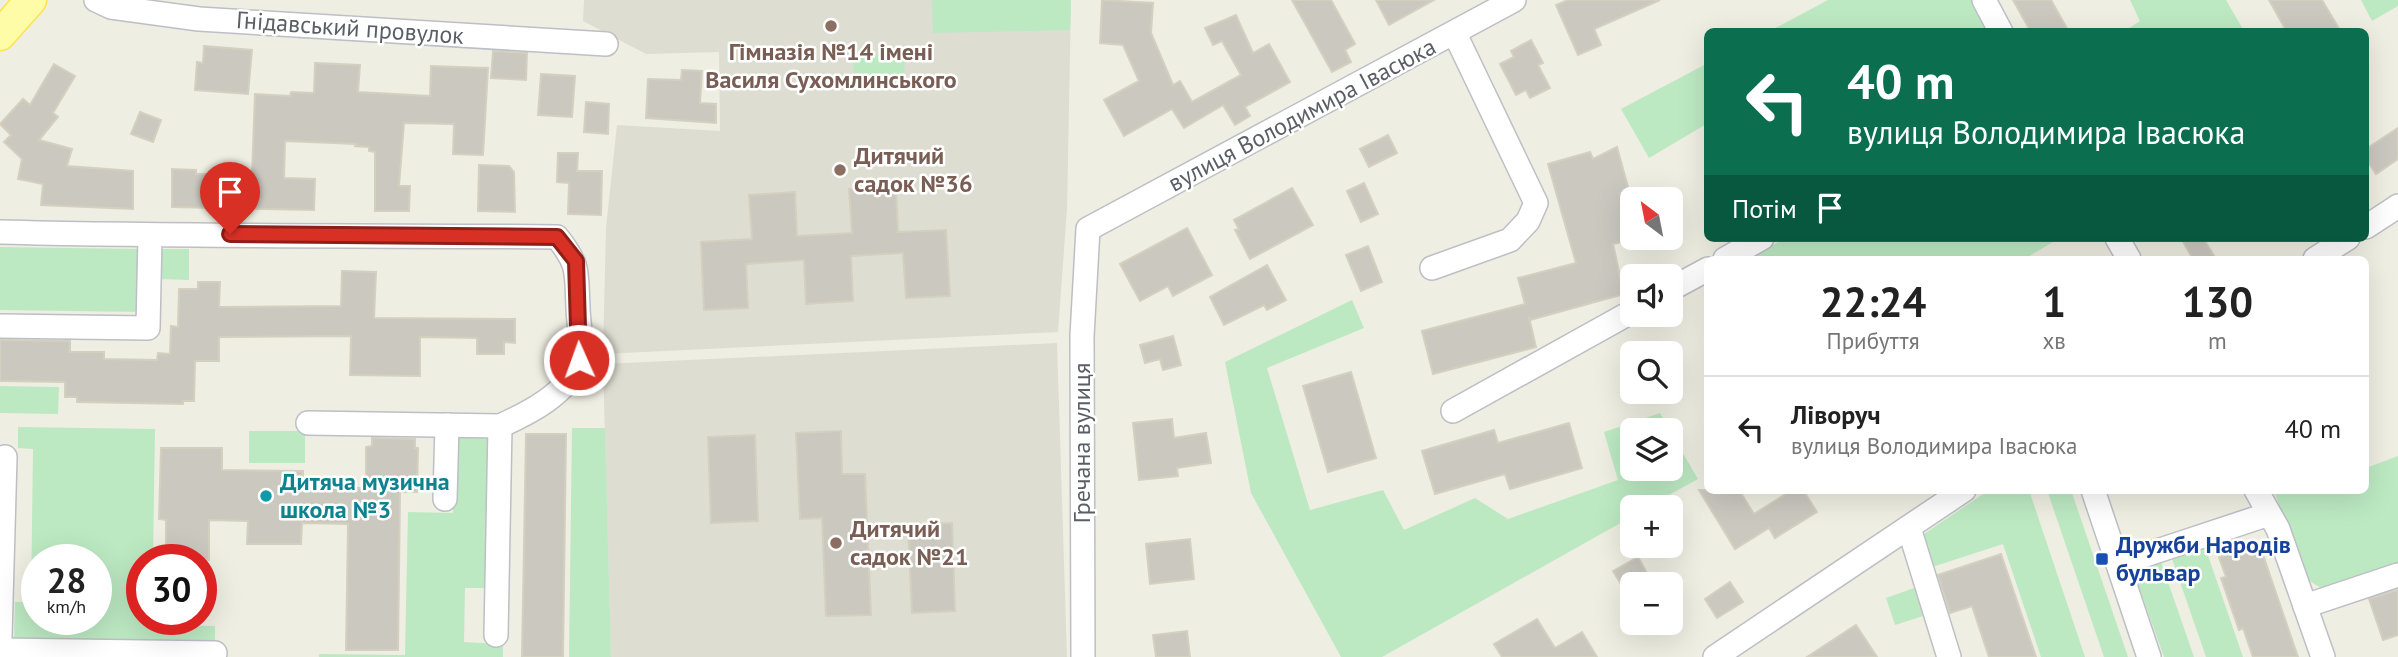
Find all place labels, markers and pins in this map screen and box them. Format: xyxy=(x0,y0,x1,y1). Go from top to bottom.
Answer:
marker: Гімназія №14 імені Василя Сухомлинського xyxy=(823,18,839,34)
place label: Гімназія №14 імені Василя Сухомлинського xyxy=(705,36,957,95)
place label: Дитячий садок №36 xyxy=(854,140,973,199)
pin xyxy=(200,162,260,234)
marker: Дитячий садок №36 xyxy=(832,162,848,178)
place label: Дитяча музична школа №3 xyxy=(280,466,450,525)
marker: Дитяча музична школа №3 xyxy=(258,488,274,504)
place label: Дитячий садок №21 xyxy=(850,513,969,572)
place label: Дружби Народів бульвар xyxy=(2116,529,2291,588)
marker: Дитячий садок №21 xyxy=(828,535,844,551)
marker: Дружби Народів бульвар xyxy=(2094,551,2110,567)

